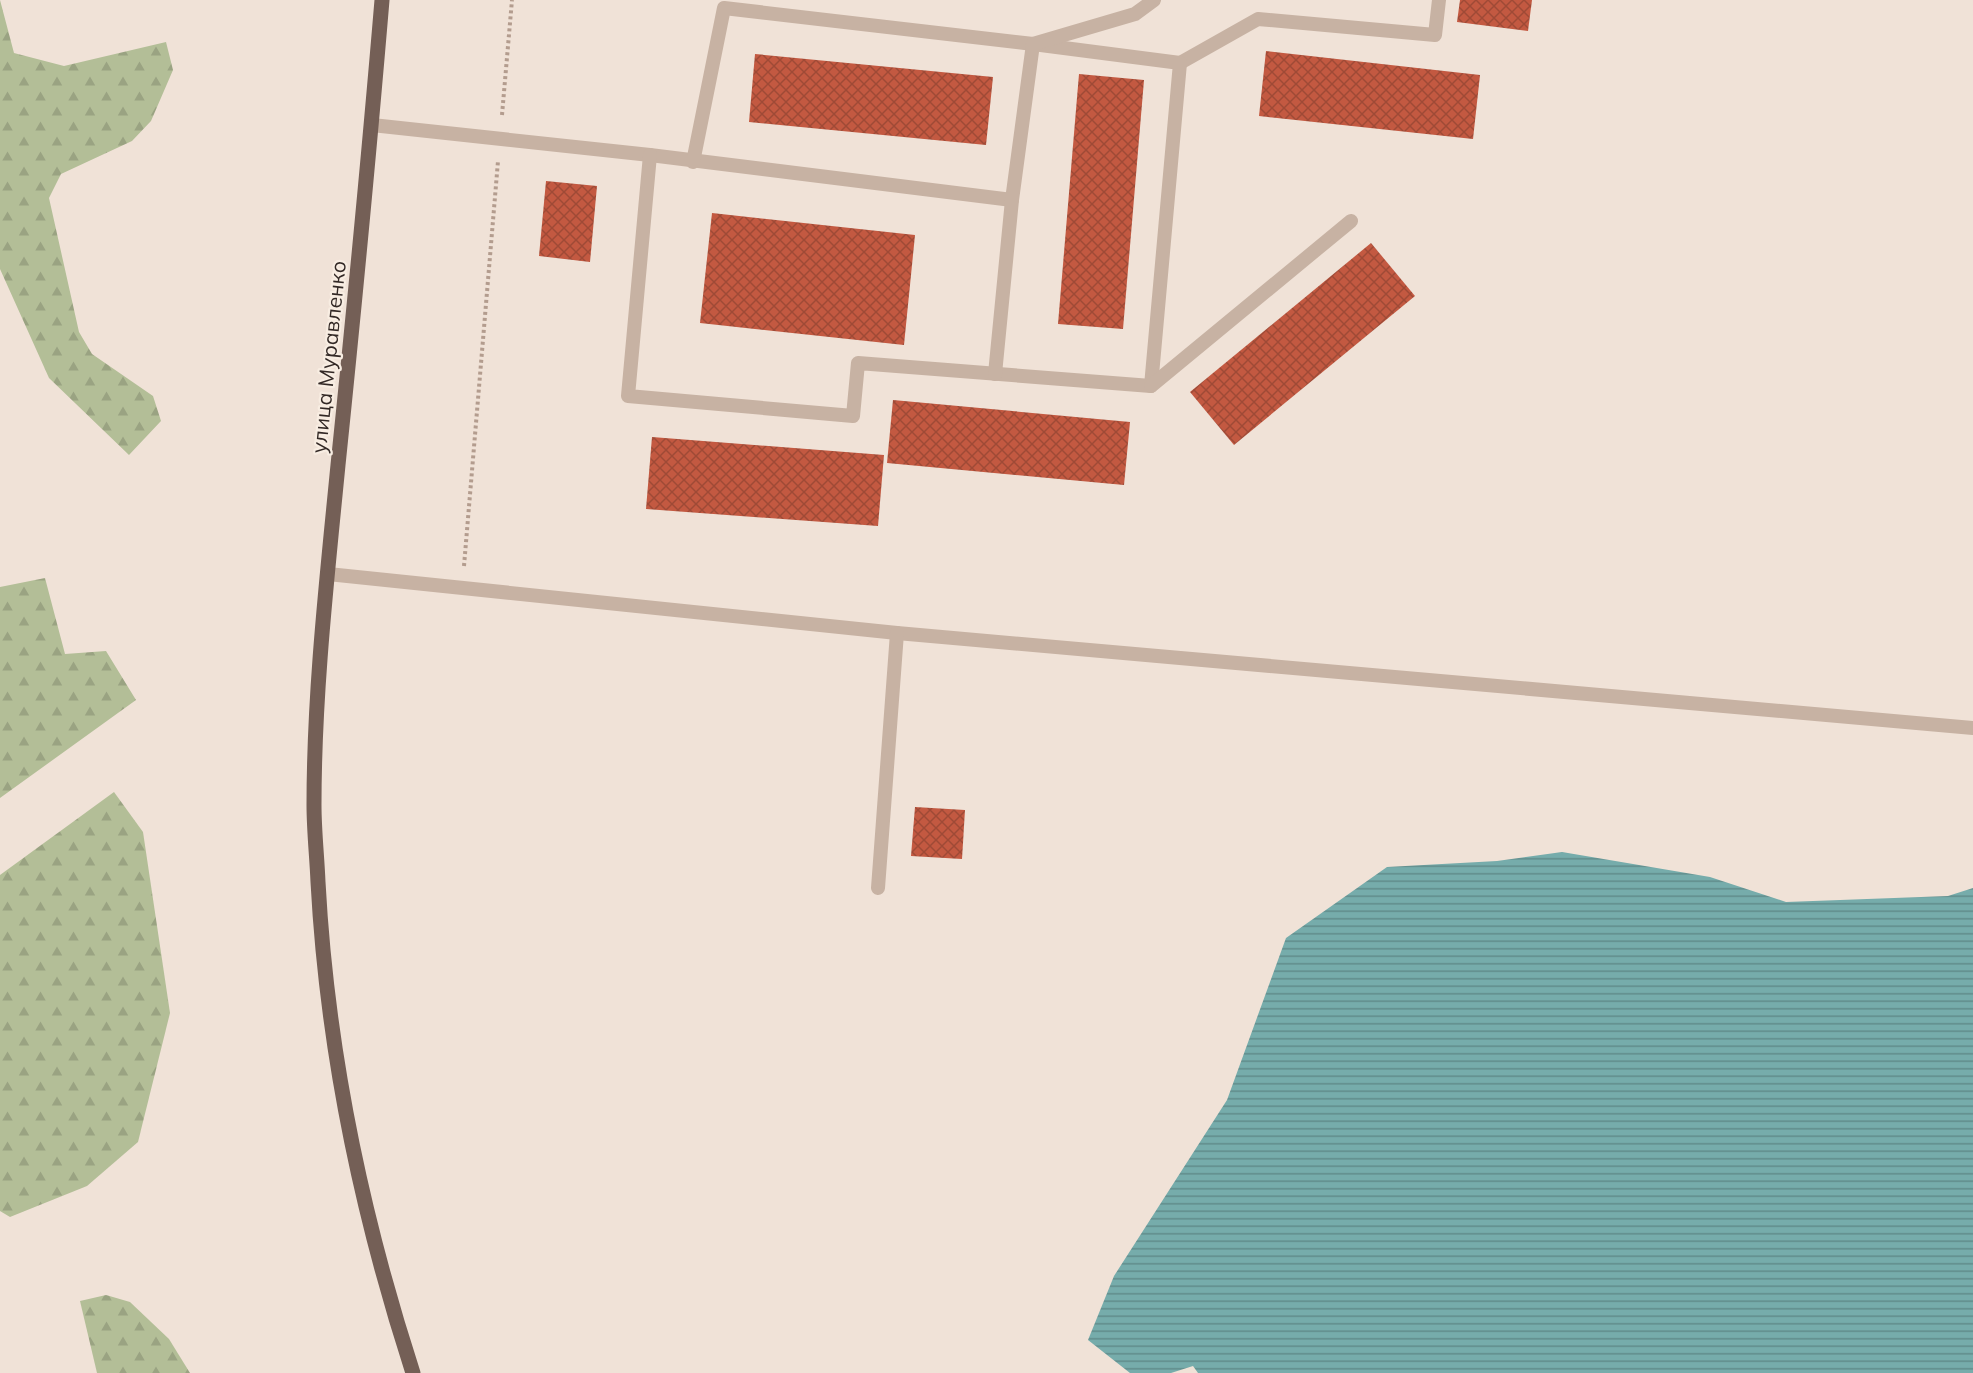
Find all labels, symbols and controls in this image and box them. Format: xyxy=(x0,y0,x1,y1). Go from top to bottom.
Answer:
street label: улица Муравленко xyxy=(305,259,351,455)

